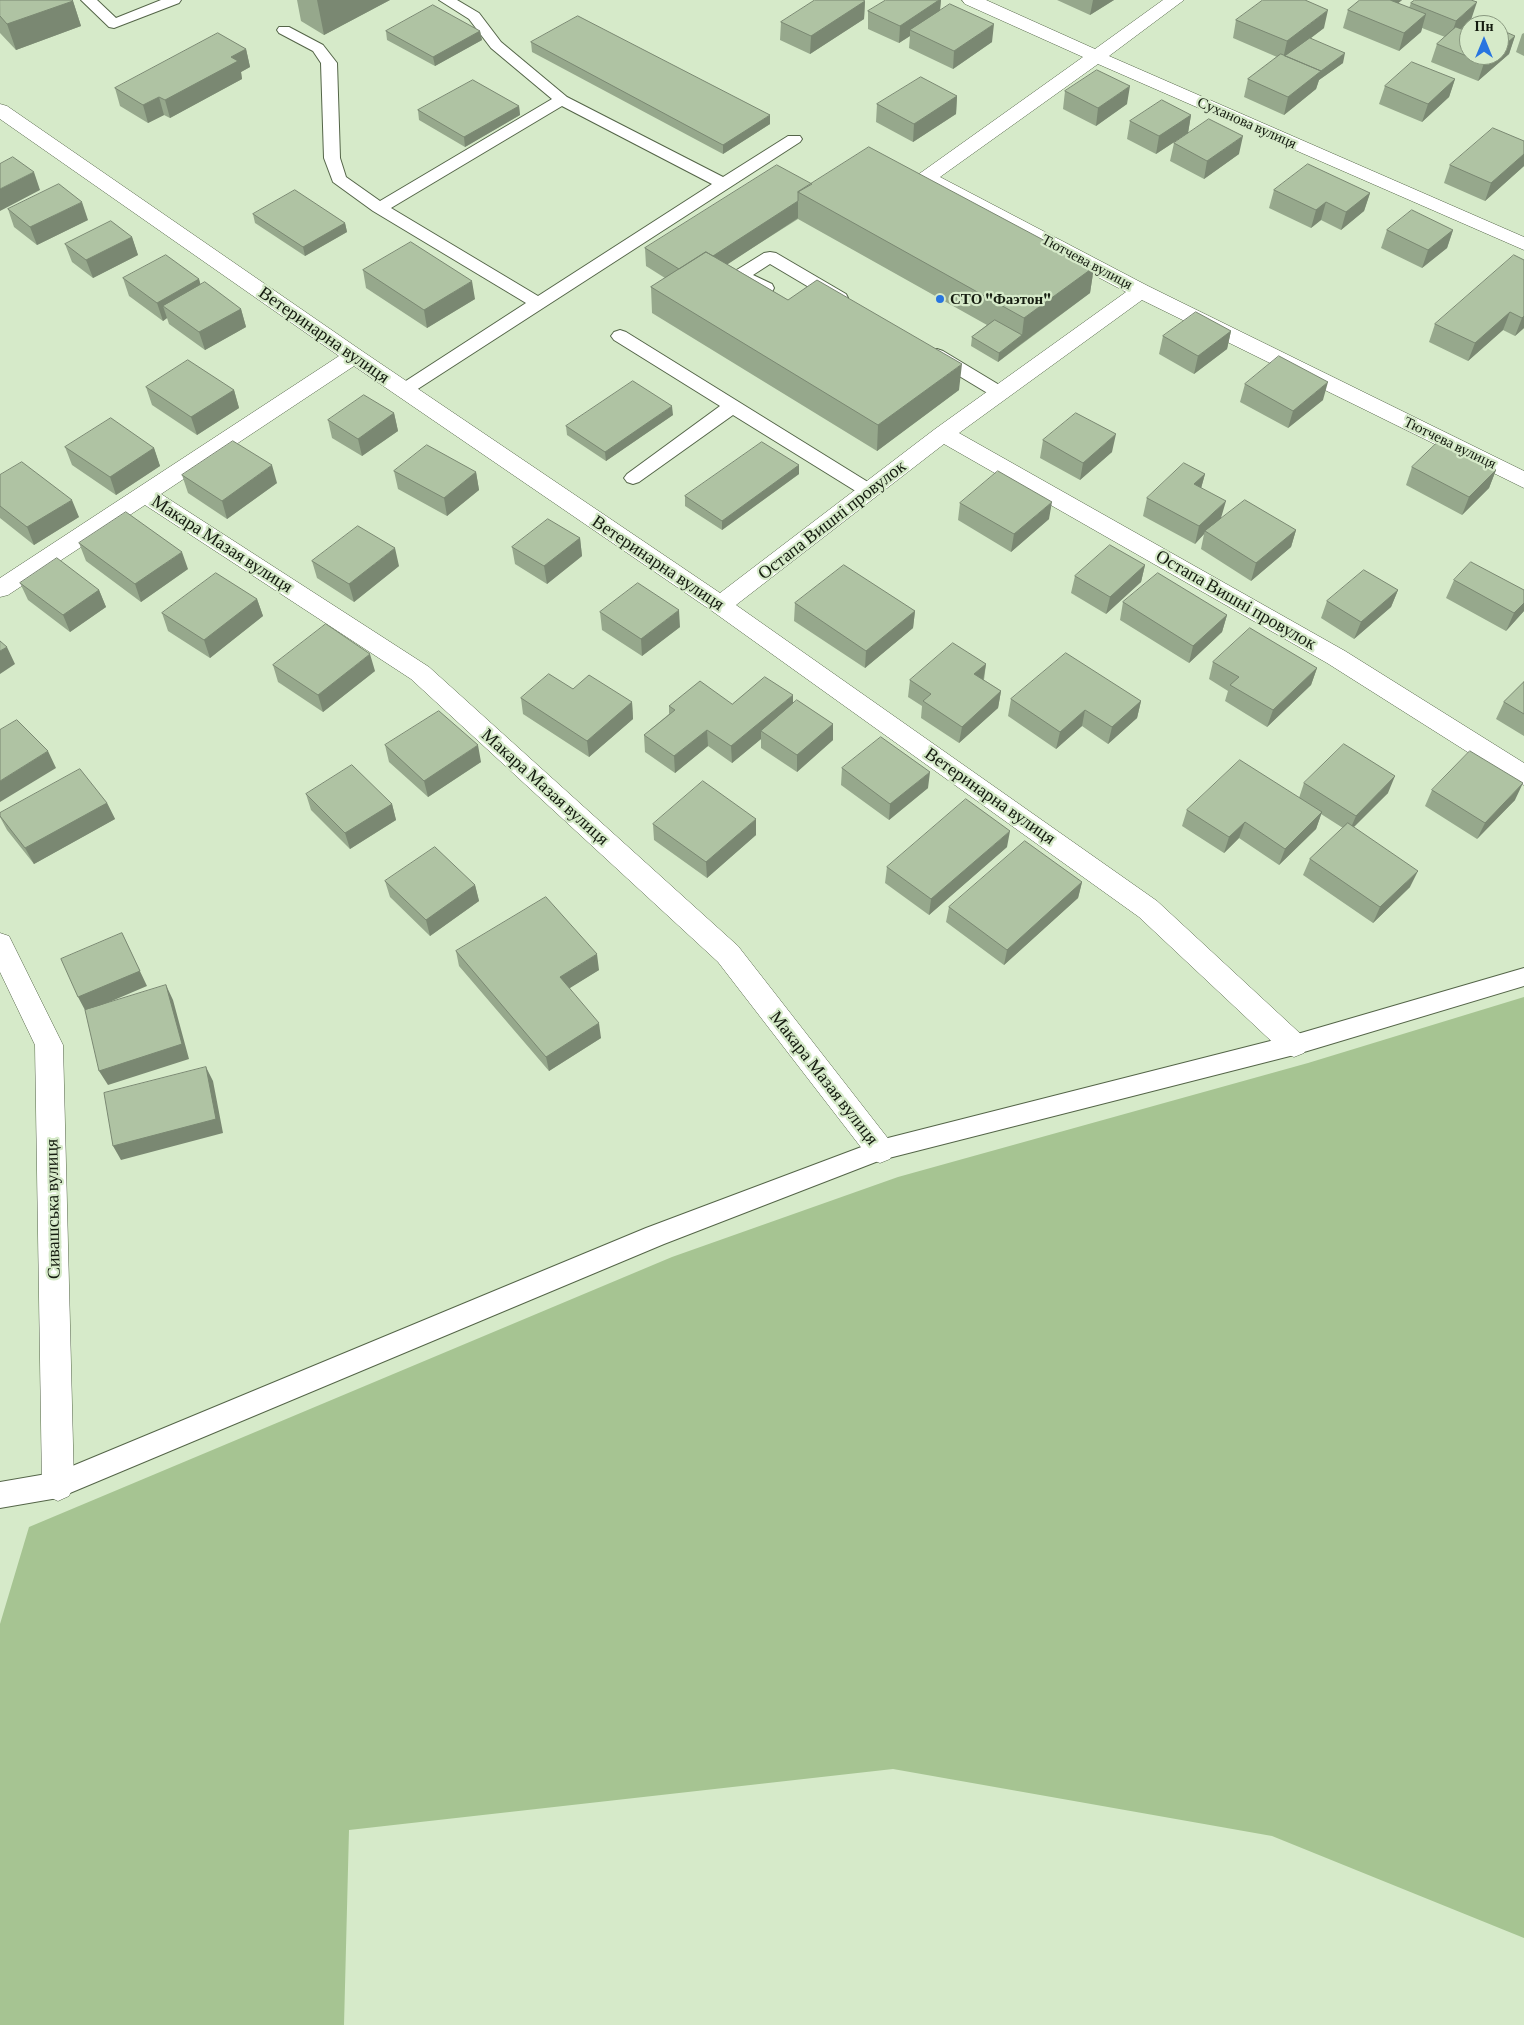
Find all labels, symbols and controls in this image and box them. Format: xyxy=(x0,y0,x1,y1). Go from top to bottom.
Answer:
north arrow xyxy=(1459,15,1509,65)
text: Пн xyxy=(1475,18,1493,34)
street label: Суханова вулиця xyxy=(1195,93,1299,153)
street label: Тютчева вулиця xyxy=(1038,230,1136,294)
street label: Ветеринарна вулиця xyxy=(254,282,394,388)
place label: СТО "Фаэтон" xyxy=(950,290,1051,308)
marker: СТО "Фаэтон" xyxy=(934,293,946,305)
street label: Тютчева вулиця xyxy=(1401,413,1499,473)
street label: Остапа Вишні провулок xyxy=(754,456,910,584)
street label: Макара Мазая вулиця xyxy=(147,490,297,598)
street label: Ветеринарна вулиця xyxy=(588,511,728,615)
street label: Остапа Вишні провулок xyxy=(1152,545,1320,655)
street label: Макара Мазая вулиця xyxy=(477,724,613,850)
street label: Ветеринарна вулиця xyxy=(920,743,1060,849)
street label: Макара Мазая вулиця xyxy=(765,1007,883,1149)
street label: Сивашська вулиця xyxy=(41,1139,65,1279)

